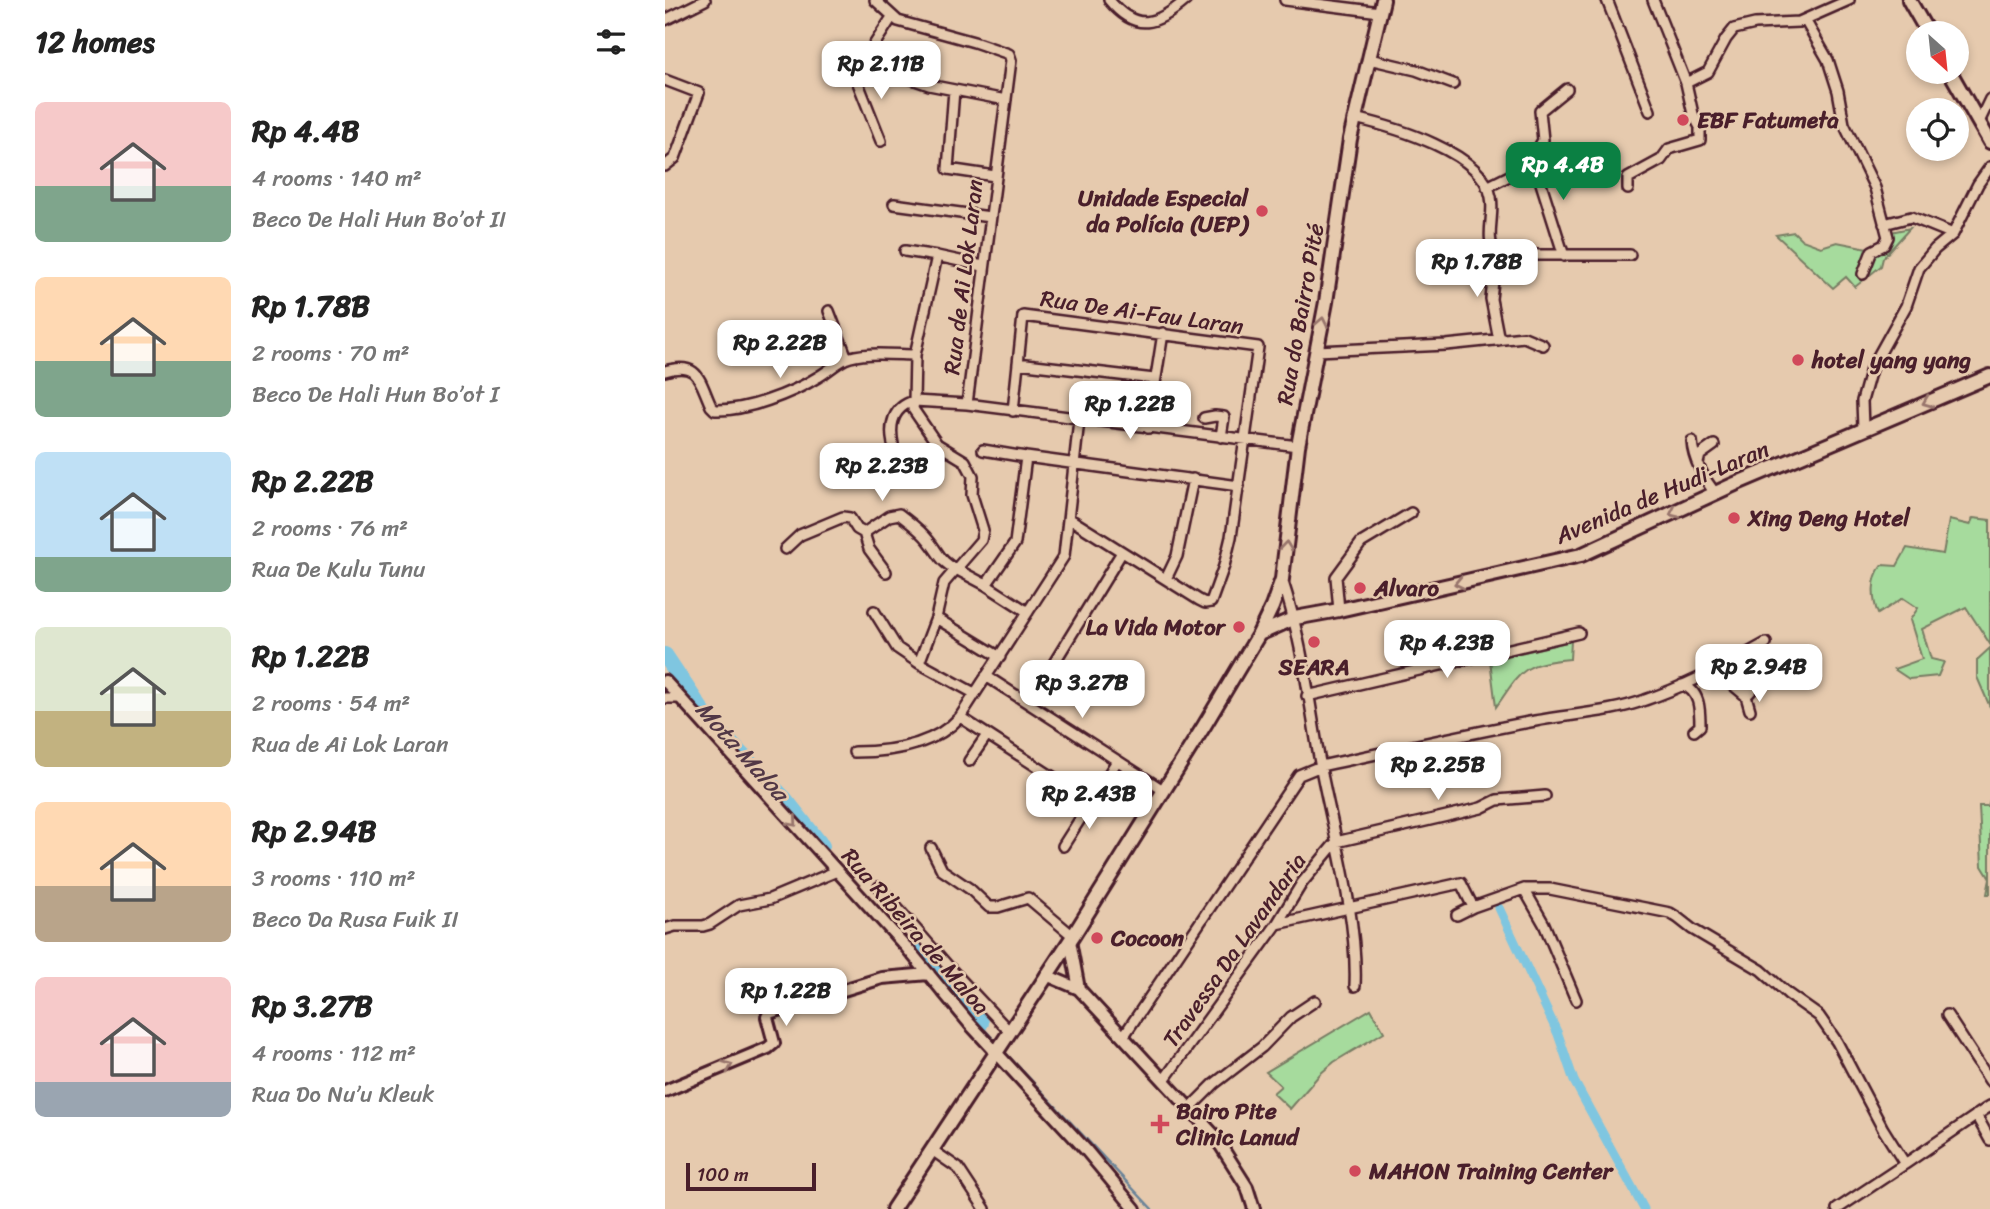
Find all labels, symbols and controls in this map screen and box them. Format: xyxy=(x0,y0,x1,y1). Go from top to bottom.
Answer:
text: 12 homes xyxy=(35,15,155,69)
north arrow xyxy=(1906,21,1969,84)
map controls xyxy=(1906,21,1969,161)
icon: filters xyxy=(592,23,630,61)
pin: Rp 2.11B xyxy=(809,42,953,101)
text: Rp 2.11B xyxy=(838,43,924,84)
button: locate xyxy=(1906,98,1969,161)
place label: EBF Fatumeta xyxy=(1697,100,1839,141)
text: Rp 4.4B xyxy=(252,104,360,158)
marker: EBF Fatumeta xyxy=(1675,112,1691,128)
icon: home xyxy=(91,130,175,214)
pin: Rp 4.4B xyxy=(1498,142,1628,202)
text: Rp 4.4B xyxy=(1522,144,1604,185)
text: 4 rooms · 140 m² xyxy=(252,158,422,199)
street label: Rua de Ai Lok Laran xyxy=(931,177,996,377)
place label: Unidade Especial da Polícia (UEP) xyxy=(1078,178,1250,245)
text: Beco De Hali Hun Bo’ot II xyxy=(252,199,506,240)
marker: Unidade Especial da Polícia (UEP) xyxy=(1254,203,1270,219)
street label: Rua do Bairro Pité xyxy=(1264,220,1337,408)
pin: Rp 1.78B xyxy=(1405,240,1549,299)
text: Rp 1.78B xyxy=(1432,241,1522,282)
street label: Rua De Ai-Fau Laran xyxy=(1038,278,1246,347)
text: Rp 1.78B xyxy=(252,279,370,333)
icon: home xyxy=(91,305,175,389)
one-way arrow xyxy=(1314,316,1329,328)
pin: Rp 2.22B xyxy=(708,320,852,380)
text: Rp 2.22B xyxy=(733,322,827,363)
text: 2 rooms · 70 m² xyxy=(252,333,410,374)
place label: hotel yang yang xyxy=(1811,340,1971,381)
marker: hotel yang yang xyxy=(1790,352,1806,368)
text: Beco De Hali Hun Bo’ot I xyxy=(252,374,499,415)
pin: Rp 1.22B xyxy=(1058,382,1202,441)
text: Rp 1.22B xyxy=(1085,383,1175,424)
one-way arrow xyxy=(1922,393,1934,407)
street label: Avenida de Hudi-Laran xyxy=(1548,429,1776,557)
pin: Rp 2.23B xyxy=(810,444,954,503)
text: Rp 2.23B xyxy=(836,445,928,486)
text: Rp 2.22B xyxy=(252,454,374,508)
icon: home xyxy=(91,480,175,564)
place label: Xing Deng Hotel xyxy=(1746,498,1911,539)
one-way arrow xyxy=(1669,504,1681,518)
text: 2 rooms · 76 m² xyxy=(252,508,408,549)
marker: Xing Deng Hotel xyxy=(1726,510,1742,526)
one-way arrow xyxy=(1278,540,1293,552)
text: Rua De Kulu Tunu xyxy=(252,549,425,590)
place label: Alvaro xyxy=(1373,568,1439,609)
one-way arrow xyxy=(1453,575,1465,589)
marker: Alvaro xyxy=(1352,580,1368,596)
place label: La Vida Motor xyxy=(1086,607,1227,648)
marker: La Vida Motor xyxy=(1231,619,1247,635)
pin: Rp 4.23B xyxy=(1375,620,1519,680)
text: Rp 4.23B xyxy=(1400,622,1494,663)
text: Rp 1.22B xyxy=(252,629,369,683)
marker: SEARA xyxy=(1306,634,1322,650)
pin: Rp 2.94B xyxy=(1687,644,1831,704)
text: Rp 2.94B xyxy=(1711,646,1807,687)
place label: SEARA xyxy=(1277,647,1350,688)
icon: home xyxy=(91,655,175,739)
pin: Rp 3.27B xyxy=(1010,660,1154,720)
text: Rp 3.27B xyxy=(1036,662,1128,703)
text: 2 rooms · 54 m² xyxy=(252,683,410,724)
water label: Mota Maloa xyxy=(685,691,801,813)
text: Rua de Ai Lok Laran xyxy=(252,724,449,765)
pin: Rp 2.25B xyxy=(1366,742,1510,802)
text: Rp 2.25B xyxy=(1391,744,1485,785)
pin: Rp 2.43B xyxy=(1017,772,1161,831)
text: Rp 2.43B xyxy=(1042,773,1136,814)
text: Rp 2.94B xyxy=(252,804,376,858)
one-way arrow xyxy=(785,814,798,827)
icon: home xyxy=(91,830,175,914)
street label: Rua Ribeira de Maloa xyxy=(831,838,1001,1025)
street label: Travessa Da Lavandaria xyxy=(1151,844,1318,1057)
text: 3 rooms · 110 m² xyxy=(252,858,416,899)
text: Beco Da Rusa Fuik II xyxy=(252,899,459,940)
place label: Cocoon xyxy=(1110,918,1185,959)
marker: Cocoon xyxy=(1089,930,1105,946)
pin: Rp 1.22B xyxy=(714,968,858,1028)
text: Rp 1.22B xyxy=(741,970,831,1011)
text: Rp 3.27B xyxy=(252,979,373,1033)
icon: home xyxy=(91,1005,175,1089)
text: 4 rooms · 112 m² xyxy=(252,1033,416,1074)
one-way arrow xyxy=(722,1060,734,1074)
text: Rua Do Nu’u Kleuk xyxy=(252,1074,435,1115)
place label: Bairo Pite Clinic Lanud xyxy=(1175,1091,1300,1158)
marker: Bairo Pite Clinic Lanud xyxy=(1150,1114,1170,1134)
place label: MAHON Training Center xyxy=(1368,1151,1615,1192)
text: 100 m xyxy=(697,1158,749,1191)
scale bar xyxy=(686,1160,815,1192)
marker: MAHON Training Center xyxy=(1347,1163,1363,1179)

